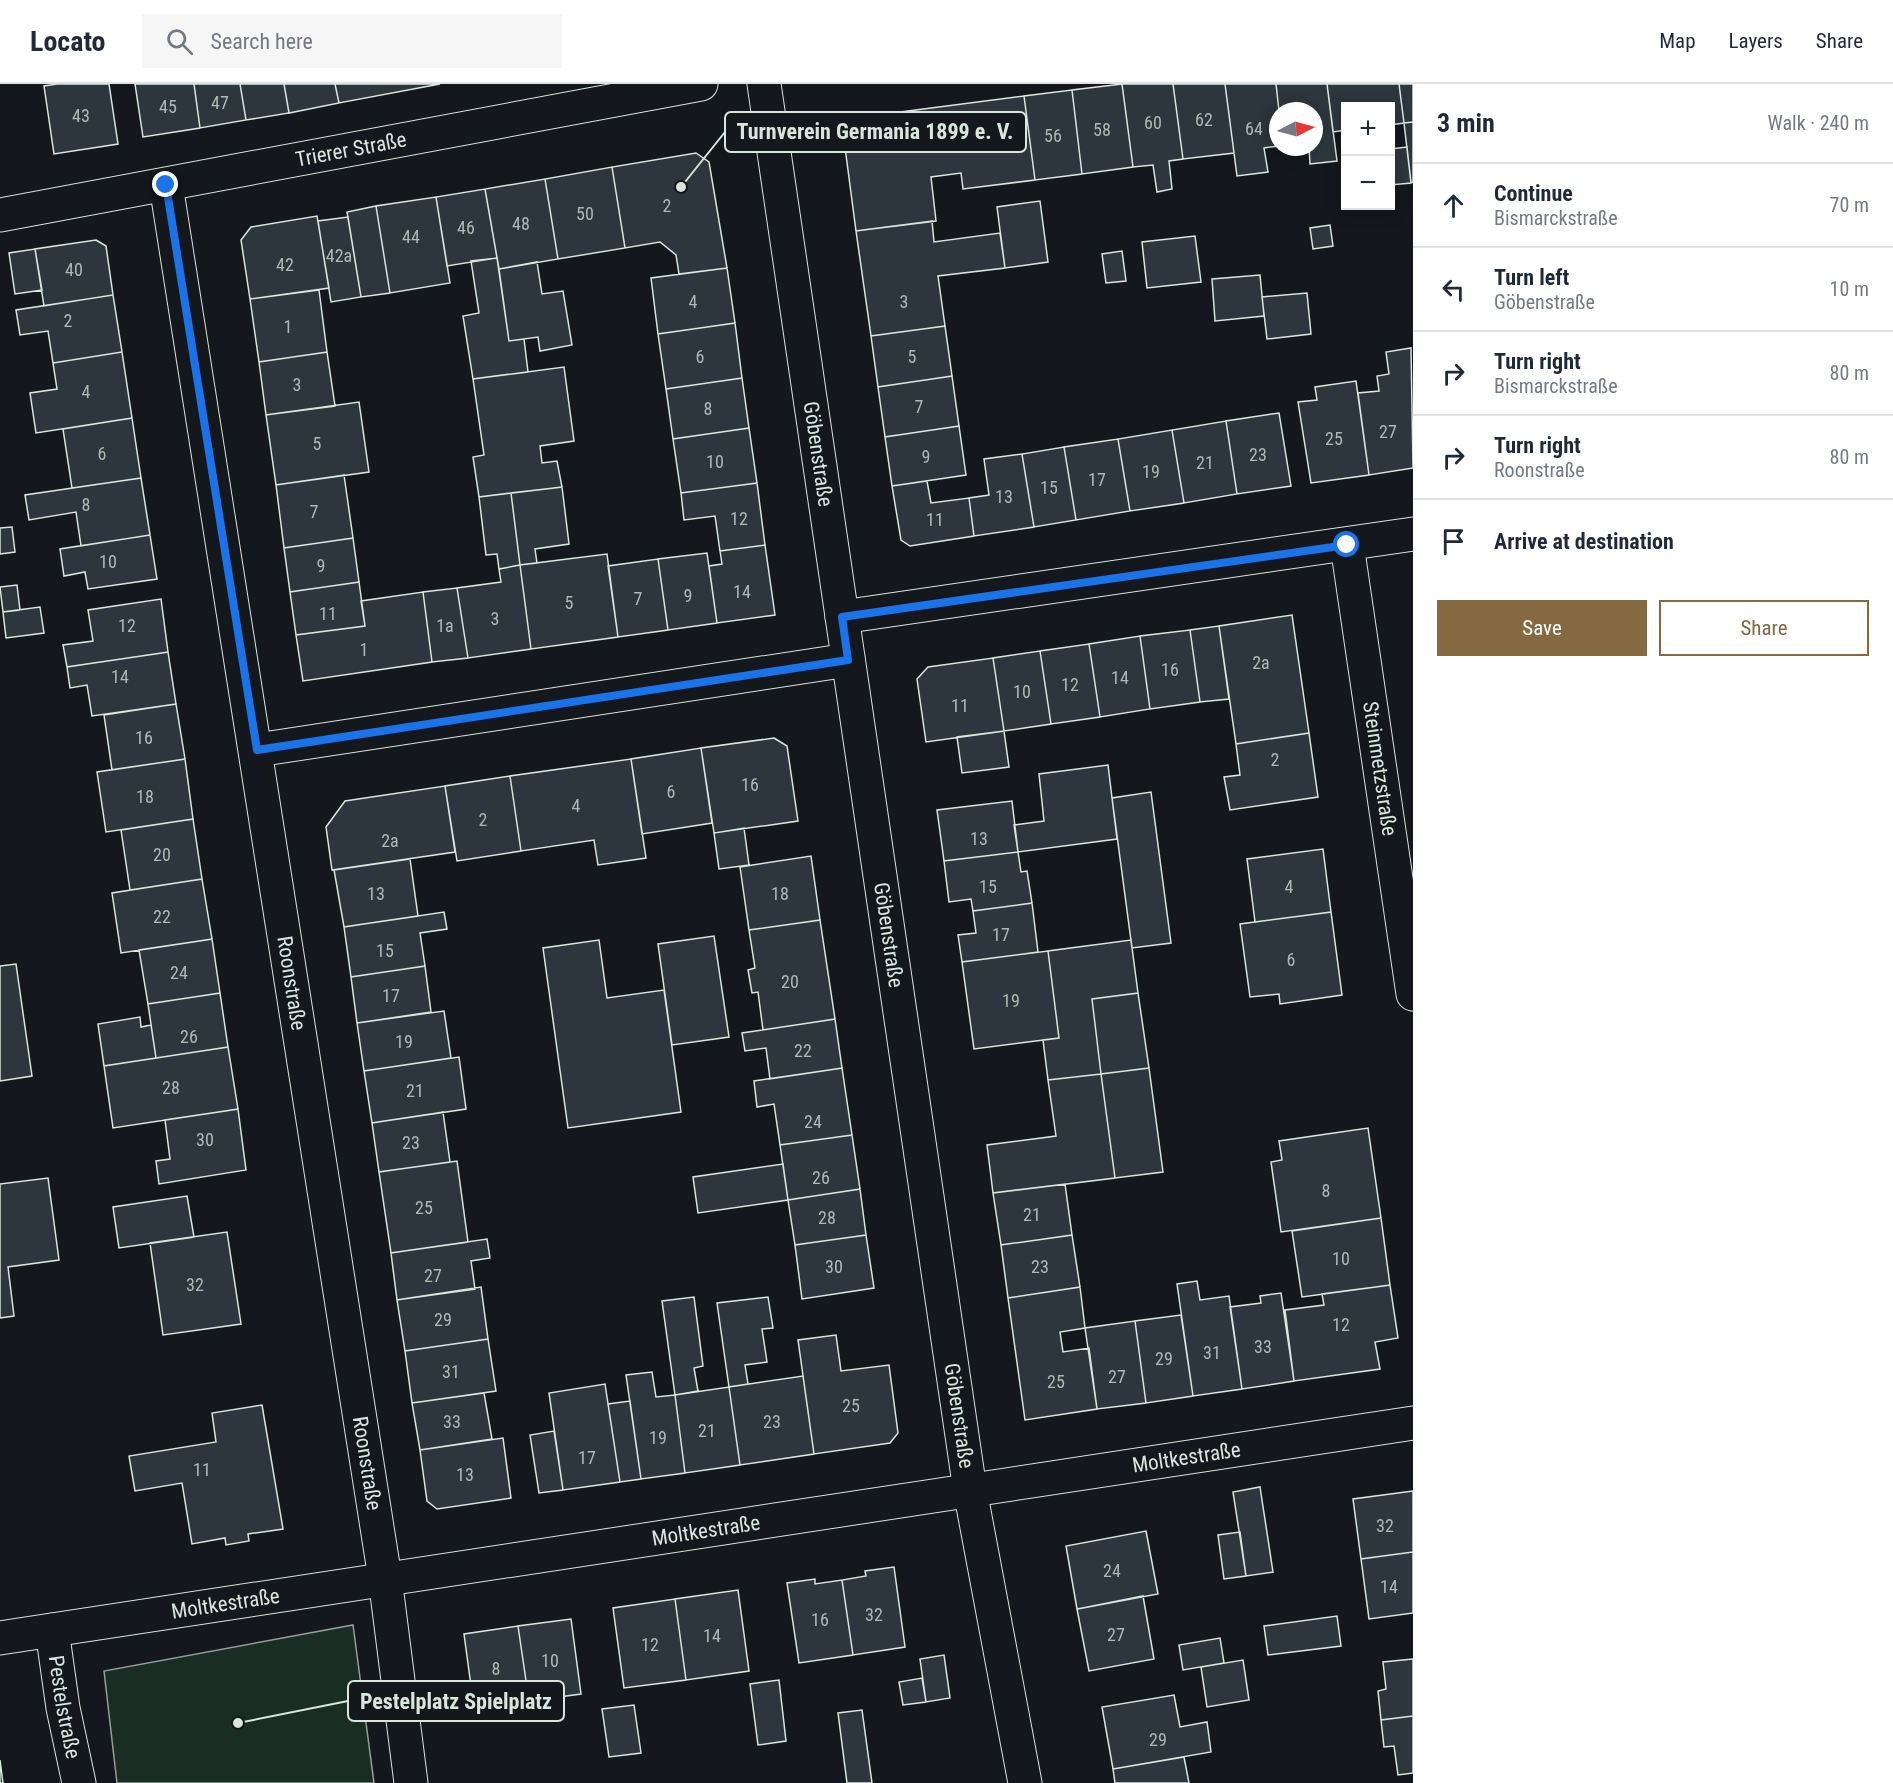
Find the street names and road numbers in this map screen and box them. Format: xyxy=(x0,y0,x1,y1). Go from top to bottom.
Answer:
street label: Trierer Straße xyxy=(293,127,409,172)
street label: Göbenstraße xyxy=(799,400,838,508)
street label: Steinmetzstraße xyxy=(1358,700,1402,838)
street label: Göbenstraße xyxy=(869,881,908,989)
street label: Roonstraße xyxy=(272,934,311,1032)
street label: Göbenstraße xyxy=(940,1362,979,1470)
street label: Roonstraße xyxy=(348,1414,386,1512)
street label: Moltkestraße xyxy=(1131,1437,1242,1478)
street label: Moltkestraße xyxy=(650,1510,762,1551)
street label: Moltkestraße xyxy=(170,1584,281,1624)
street label: Pestelstraße xyxy=(44,1654,86,1761)

